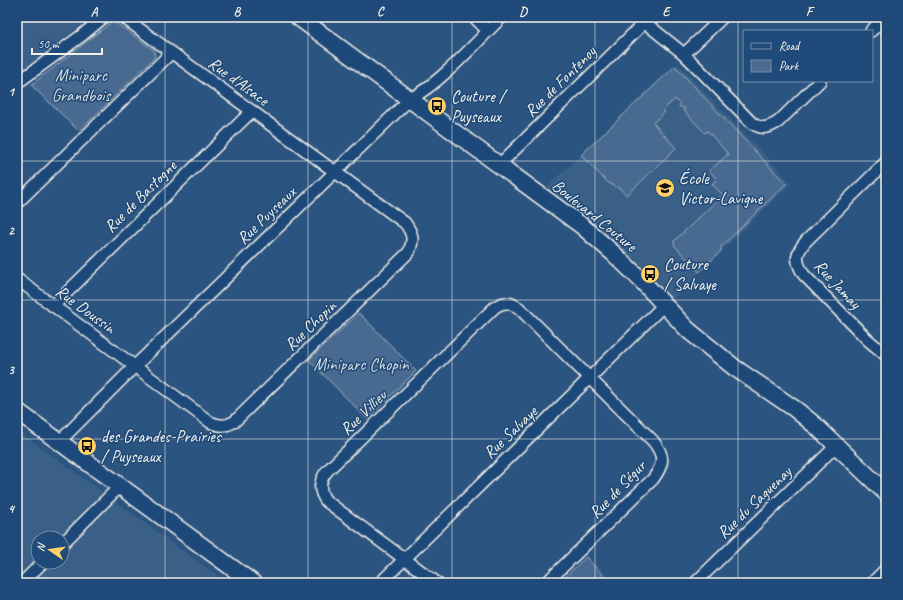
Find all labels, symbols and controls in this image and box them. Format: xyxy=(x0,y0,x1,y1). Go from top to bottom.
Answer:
text: A xyxy=(91,4,99,20)
text: B xyxy=(234,4,242,20)
text: C xyxy=(377,4,385,20)
text: D xyxy=(519,4,528,20)
text: E xyxy=(663,4,672,20)
text: F xyxy=(806,4,815,20)
scale bar xyxy=(32,30,102,56)
legend xyxy=(743,30,873,82)
text: 50 m xyxy=(38,36,60,52)
text: Road xyxy=(779,38,801,54)
street label: Rue de Fontenoy xyxy=(520,40,601,121)
street label: Rue d'Alsace xyxy=(204,52,274,111)
text: Park xyxy=(779,58,800,74)
park label: Miniparc Grandbois xyxy=(52,65,111,106)
text: 1 xyxy=(8,84,16,100)
place label: Couture / Puyseaux xyxy=(451,86,508,127)
bus stop icon: Couture / Puyseaux xyxy=(426,95,448,117)
street label: Rue de Bastogne xyxy=(100,155,182,237)
place label: École Victor-Lavigne xyxy=(679,167,764,209)
street label: Boulevard Couture xyxy=(548,175,643,257)
school or university icon: École Victor-Lavigne xyxy=(654,177,676,199)
street label: Rue Puyseaux xyxy=(232,181,301,249)
text: 2 xyxy=(8,223,15,239)
place label: Couture / Salvaye xyxy=(664,254,717,295)
street label: Rue Jamay xyxy=(810,255,866,314)
bus stop icon: Couture / Salvaye xyxy=(639,263,661,285)
street label: Rue Doussin xyxy=(52,281,121,339)
street label: Rue Chopin xyxy=(280,295,342,355)
park label: Miniparc Chopin xyxy=(313,354,410,375)
text: 3 xyxy=(8,362,15,378)
street label: Rue Villieu xyxy=(336,384,392,440)
street label: Rue Salvaye xyxy=(479,401,543,463)
place label: des Grandes-Prairies / Puyseaux xyxy=(101,426,223,467)
bus stop icon: des Grandes-Prairies / Puyseaux xyxy=(76,435,98,457)
street label: Rue de Ségur xyxy=(584,454,652,523)
street label: Rue du Saguenay xyxy=(713,461,797,543)
text: 4 xyxy=(8,501,16,517)
north arrow xyxy=(30,530,70,570)
text: N xyxy=(33,541,48,553)

